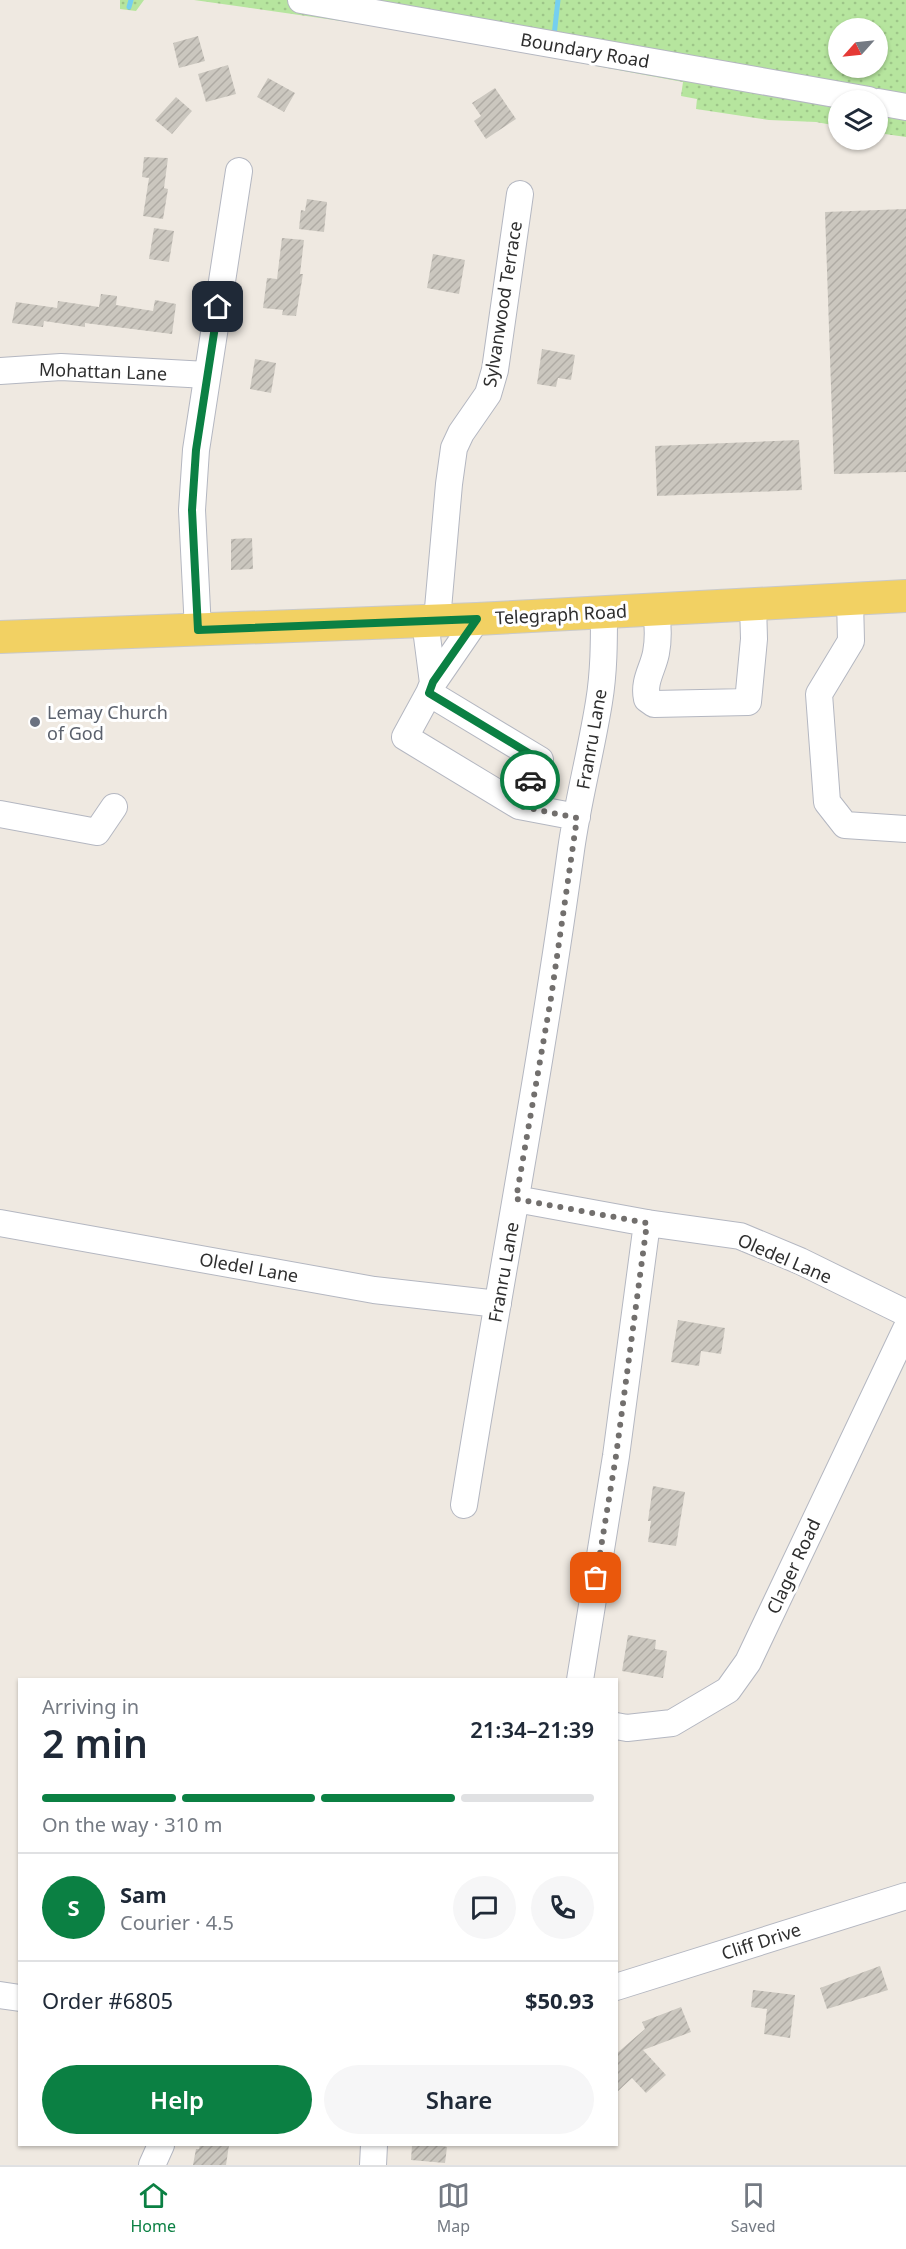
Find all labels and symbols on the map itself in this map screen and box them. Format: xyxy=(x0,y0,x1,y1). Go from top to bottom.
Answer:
north arrow xyxy=(828,18,888,78)
street label: Boundary Road xyxy=(519,27,651,73)
street label: Sylvanwood Terrace xyxy=(477,219,527,389)
pin xyxy=(192,281,243,332)
street label: Mohattan Lane xyxy=(39,357,167,385)
street label: Telegraph Road xyxy=(494,599,628,629)
street label: Franru Lane xyxy=(570,687,612,791)
place label: Lemay Church of God xyxy=(47,700,168,745)
marker: Lemay Church of God xyxy=(28,715,42,729)
courier xyxy=(500,750,560,810)
street label: Franru Lane xyxy=(482,1220,524,1324)
street label: Oledel Lane xyxy=(734,1227,836,1289)
street label: Oledel Lane xyxy=(198,1246,300,1288)
street label: Clager Road xyxy=(760,1514,826,1618)
pin xyxy=(570,1552,621,1603)
street label: Cliff Drive xyxy=(718,1917,804,1965)

